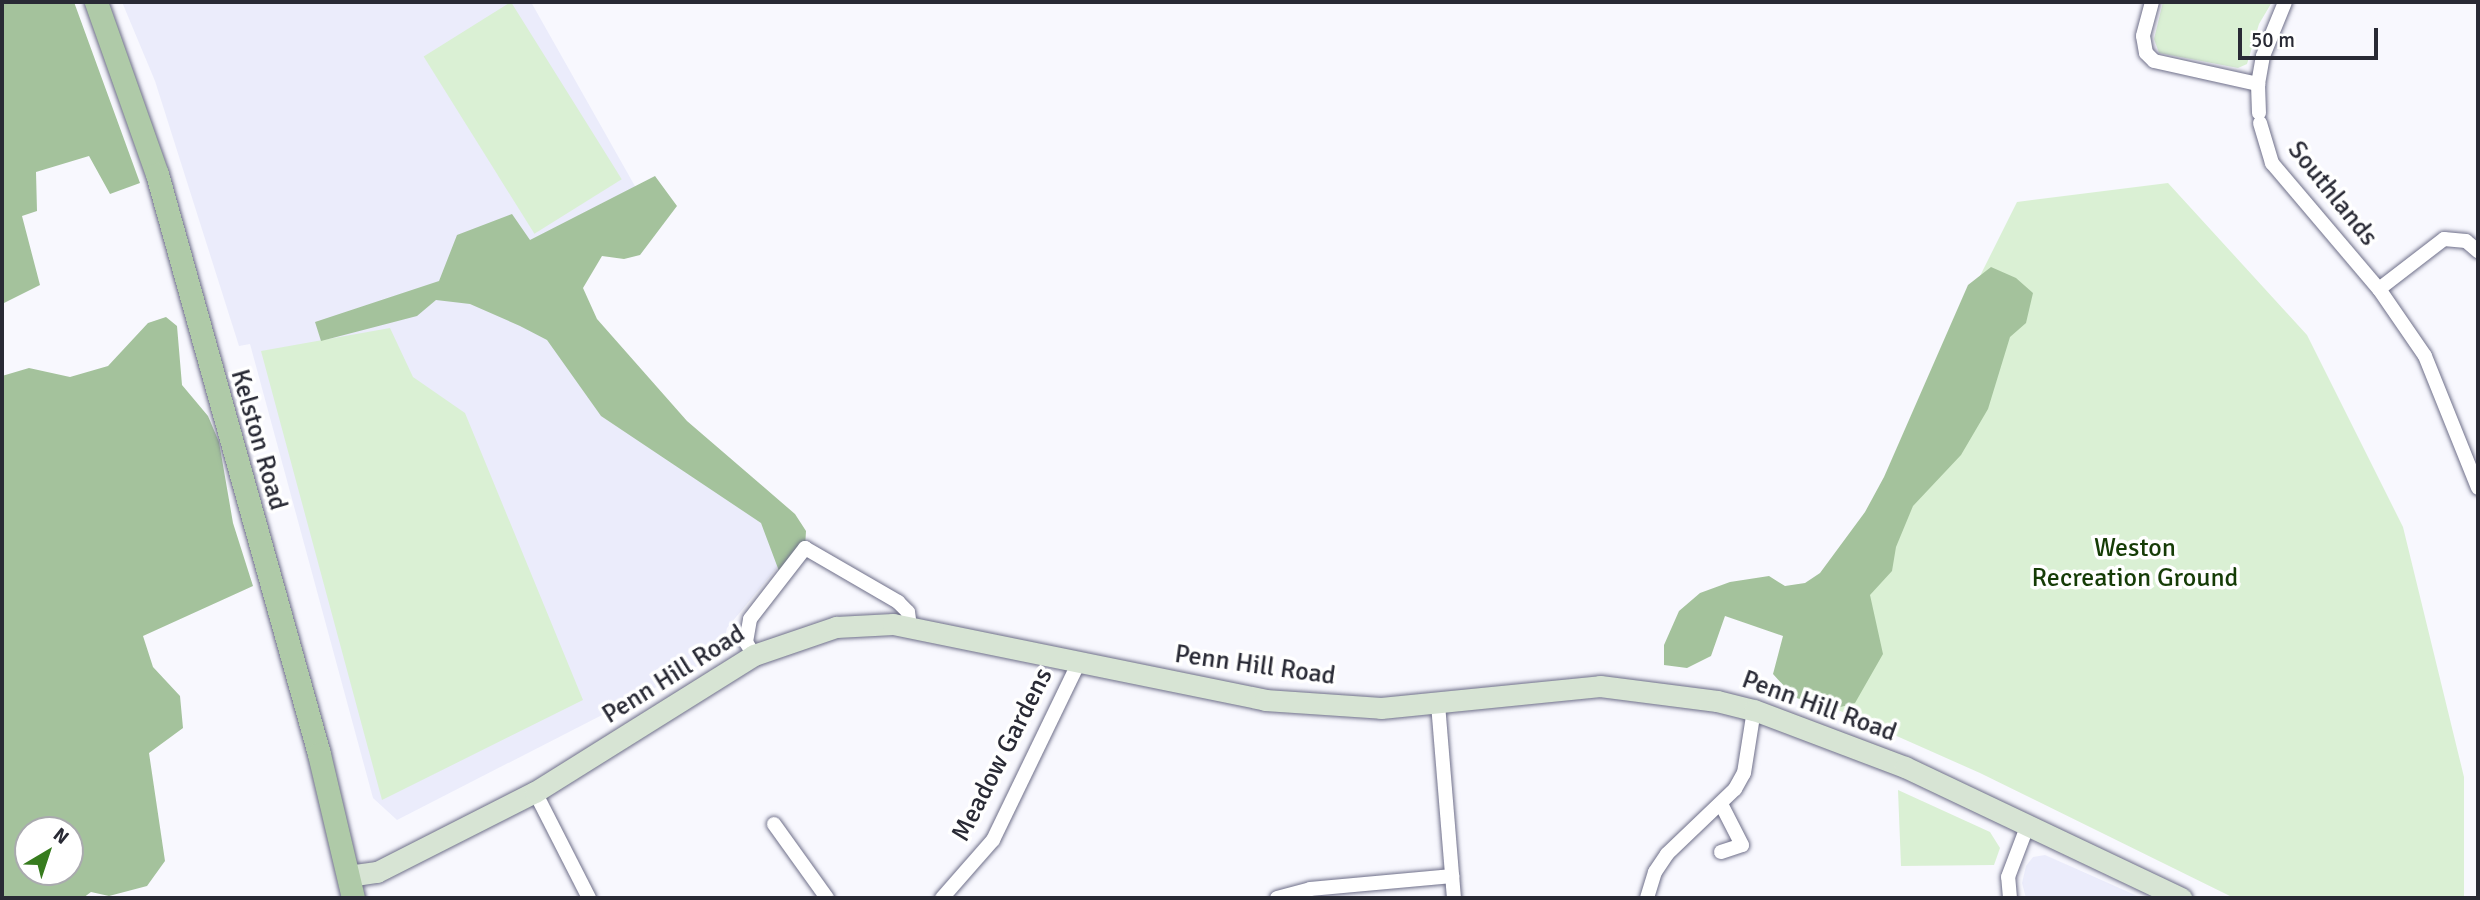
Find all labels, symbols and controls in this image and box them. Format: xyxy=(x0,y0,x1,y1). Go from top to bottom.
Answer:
scale bar xyxy=(2242,14,2382,58)
text: 50 m xyxy=(2251,27,2295,53)
street label: Southlands xyxy=(2280,135,2384,253)
street label: Kelston Road xyxy=(223,366,293,514)
park label: Weston Recreation Ground xyxy=(2032,533,2238,594)
street label: Penn Hill Road xyxy=(597,619,751,731)
street label: Penn Hill Road xyxy=(1173,639,1337,693)
street label: Meadow Gardens xyxy=(946,663,1060,847)
street label: Penn Hill Road xyxy=(1738,665,1900,749)
north arrow xyxy=(14,816,84,886)
text: N xyxy=(48,823,74,850)

